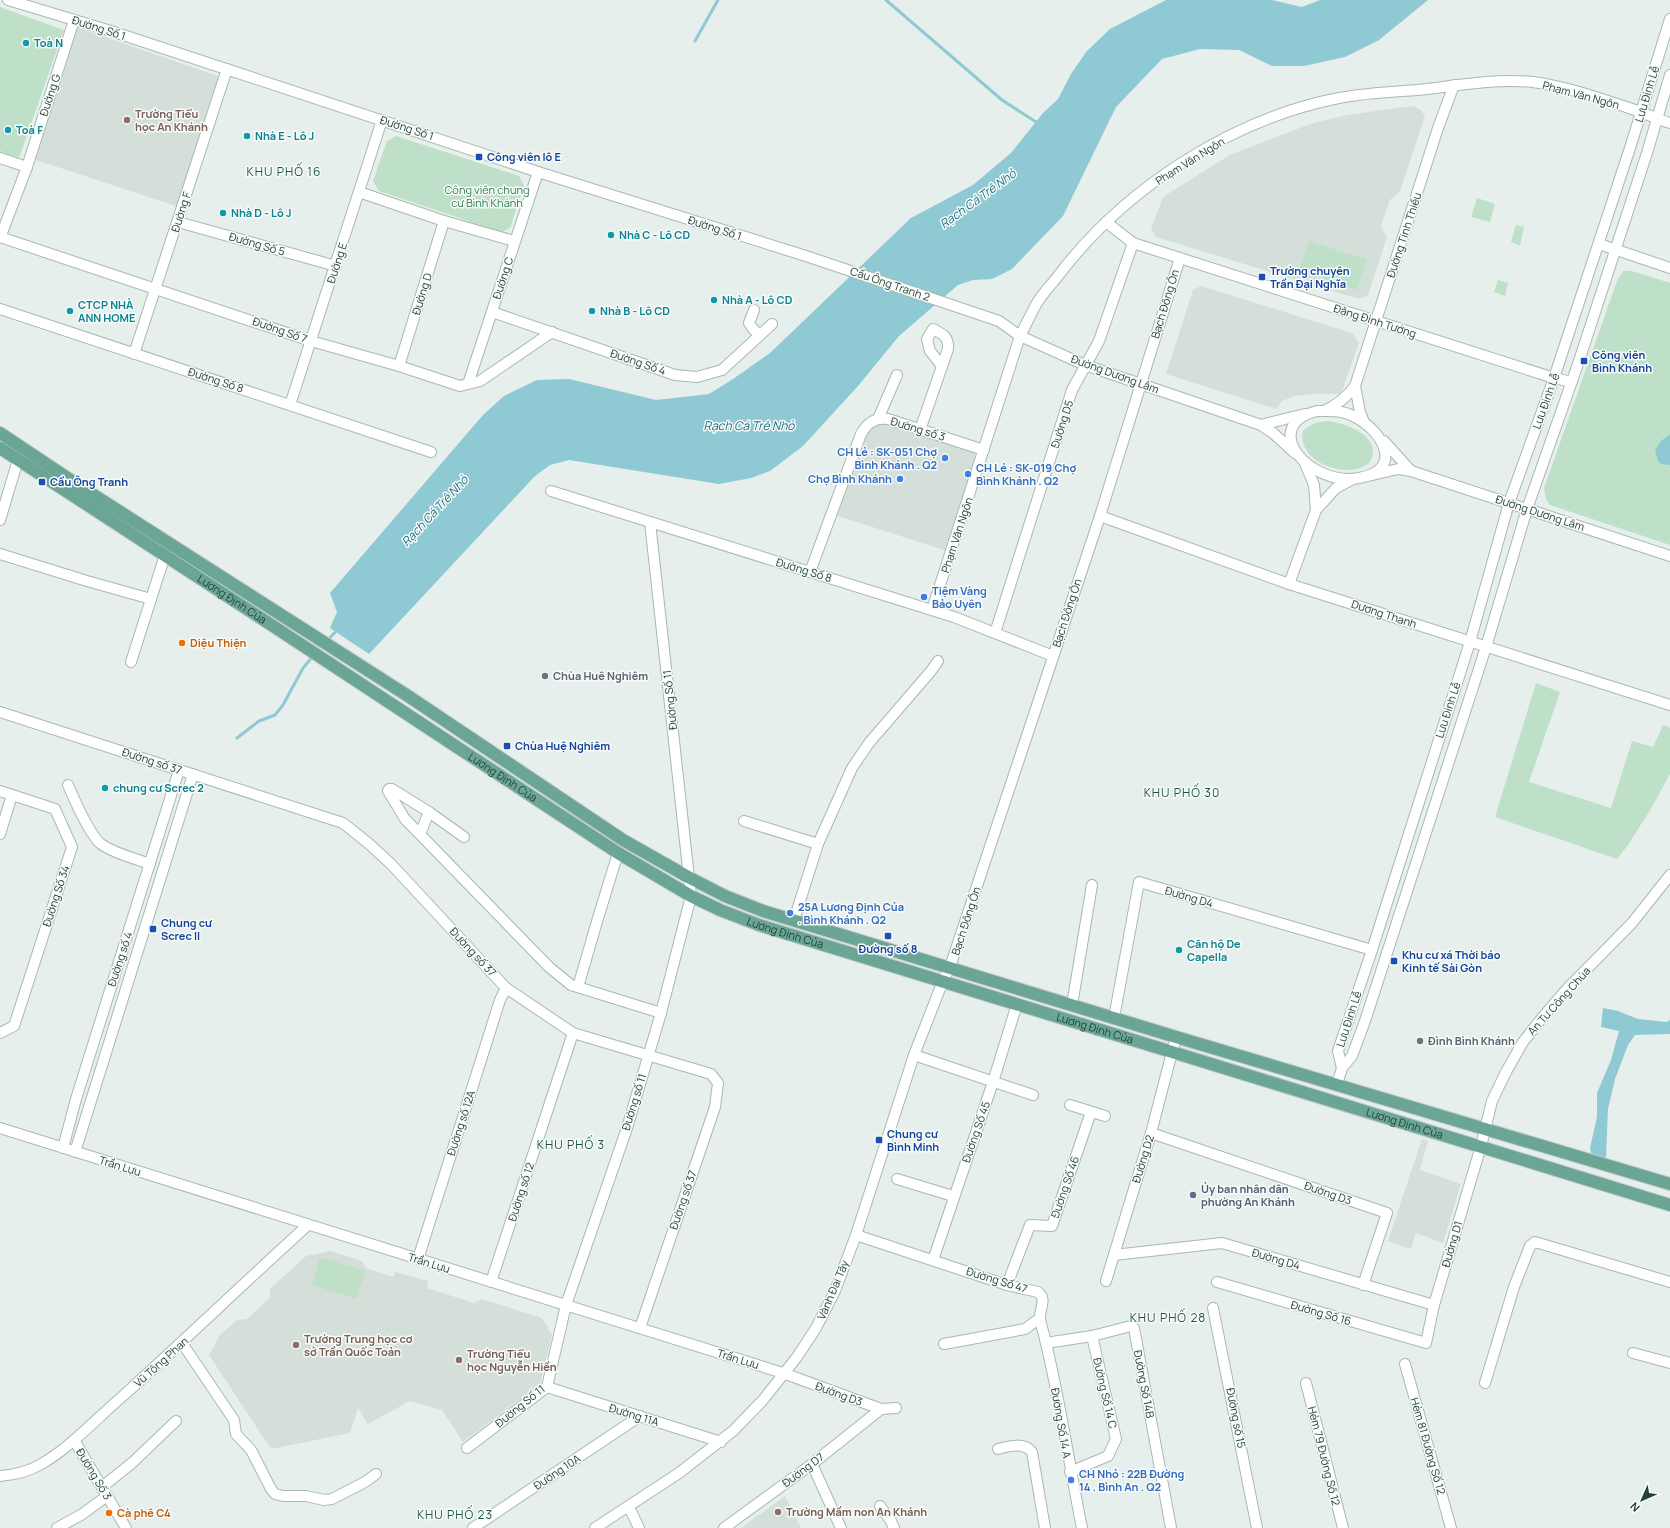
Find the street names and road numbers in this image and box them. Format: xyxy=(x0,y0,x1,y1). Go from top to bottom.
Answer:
street label: Đường Số 1 xyxy=(70,12,128,43)
street label: Lưu Đình Lễ xyxy=(1631,63,1662,124)
street label: Đường G xyxy=(36,72,63,118)
street label: Phạm Văn Ngôn xyxy=(1541,77,1621,112)
street label: Đường Số 1 xyxy=(378,112,436,143)
street label: Phạm Văn Ngôn xyxy=(1152,133,1227,188)
street label: Đường F xyxy=(167,189,194,234)
street label: Đường Tinh Thiều xyxy=(1383,190,1424,279)
street label: Đường Số 1 xyxy=(686,212,744,243)
street label: Đường Số 5 xyxy=(227,228,287,259)
street label: Đường E xyxy=(323,241,350,285)
street label: Đường C xyxy=(489,255,516,301)
street label: Cầu Ông Tranh 2 xyxy=(848,263,932,304)
street label: Bạch Đông Ôn xyxy=(1147,268,1182,340)
street label: Đường D xyxy=(408,271,435,317)
street label: Đặng Đình Tướng xyxy=(1332,300,1418,341)
street label: Đường Số 7 xyxy=(251,313,309,346)
street label: Đường Số 4 xyxy=(608,345,668,378)
street label: Đường Dương Lâm xyxy=(1069,351,1161,396)
street label: Đường Số 8 xyxy=(186,363,246,396)
street label: Lưu Đình Lễ xyxy=(1529,370,1563,431)
street label: Đường D5 xyxy=(1047,398,1076,450)
street label: Đường số 3 xyxy=(889,413,947,444)
street label: Đường Dương Lâm xyxy=(1494,491,1586,534)
street label: Phạm Văn Ngôn xyxy=(937,495,976,575)
street label: Đường Số 8 xyxy=(774,554,834,585)
street label: Lương Định Của xyxy=(195,571,270,627)
street label: Bạch Đông Ôn xyxy=(1048,577,1085,649)
street label: Dương Thanh xyxy=(1350,596,1419,631)
street label: Đường Số 11 xyxy=(659,669,680,731)
street label: Lưu Đình Lễ xyxy=(1431,679,1464,740)
street label: Đường số 37 xyxy=(120,744,184,777)
street label: Lương Định Của xyxy=(466,749,541,805)
street label: Đường Số 34 xyxy=(39,863,73,929)
street label: Đường D4 xyxy=(1163,882,1215,911)
street label: Bạch Đông Ôn xyxy=(947,885,984,957)
street label: Lương Định Của xyxy=(745,913,826,951)
street label: Đường số 37 xyxy=(447,924,500,979)
street label: Đường số 4 xyxy=(104,930,135,988)
street label: An Tư Công Chúa xyxy=(1524,963,1593,1038)
street label: Lưu Đình Lễ xyxy=(1332,988,1365,1049)
street label: Lương Định Của xyxy=(1055,1009,1135,1047)
street label: Đường số 11 xyxy=(618,1072,649,1132)
street label: Đường số 12A xyxy=(443,1088,478,1157)
street label: Đường Số 45 xyxy=(958,1099,993,1165)
street label: Lương Định Của xyxy=(1364,1104,1445,1142)
street label: Đường D2 xyxy=(1128,1133,1157,1185)
street label: Trần Lựu xyxy=(97,1152,143,1179)
street label: Đường Số 46 xyxy=(1047,1154,1082,1220)
street label: Đường số 12 xyxy=(504,1161,537,1223)
street label: Đường số 37 xyxy=(665,1168,700,1232)
street label: Đường D3 xyxy=(1302,1177,1354,1208)
street label: Đường D1 xyxy=(1438,1219,1465,1269)
street label: Đường D4 xyxy=(1250,1244,1302,1273)
street label: Trần Lựu xyxy=(406,1249,452,1276)
street label: Vành Đai Tây xyxy=(813,1258,852,1322)
street label: Đường Số 47 xyxy=(965,1263,1030,1296)
street label: Đường Số 16 xyxy=(1289,1297,1353,1328)
street label: Vũ Tông Phan xyxy=(130,1333,191,1390)
street label: Trần Lựu xyxy=(715,1345,761,1372)
street label: Đường Số 14B xyxy=(1131,1349,1158,1419)
street label: Đường Số 14 C xyxy=(1090,1356,1121,1430)
street label: Đường D3 xyxy=(813,1378,865,1409)
street label: Đường Số 11 xyxy=(492,1381,548,1430)
street label: Đường Số 14 A xyxy=(1048,1387,1075,1459)
street label: Đường số 15 xyxy=(1223,1387,1250,1449)
street label: Hẻm 81 Đường Số 12 xyxy=(1407,1396,1450,1496)
street label: Đường 11A xyxy=(607,1400,661,1429)
street label: Hẻm 79 Đường Số 12 xyxy=(1305,1405,1344,1507)
street label: Đường Số 3 xyxy=(73,1445,116,1502)
street label: Đường D7 xyxy=(779,1449,827,1490)
street label: Đường 10A xyxy=(530,1450,583,1493)

